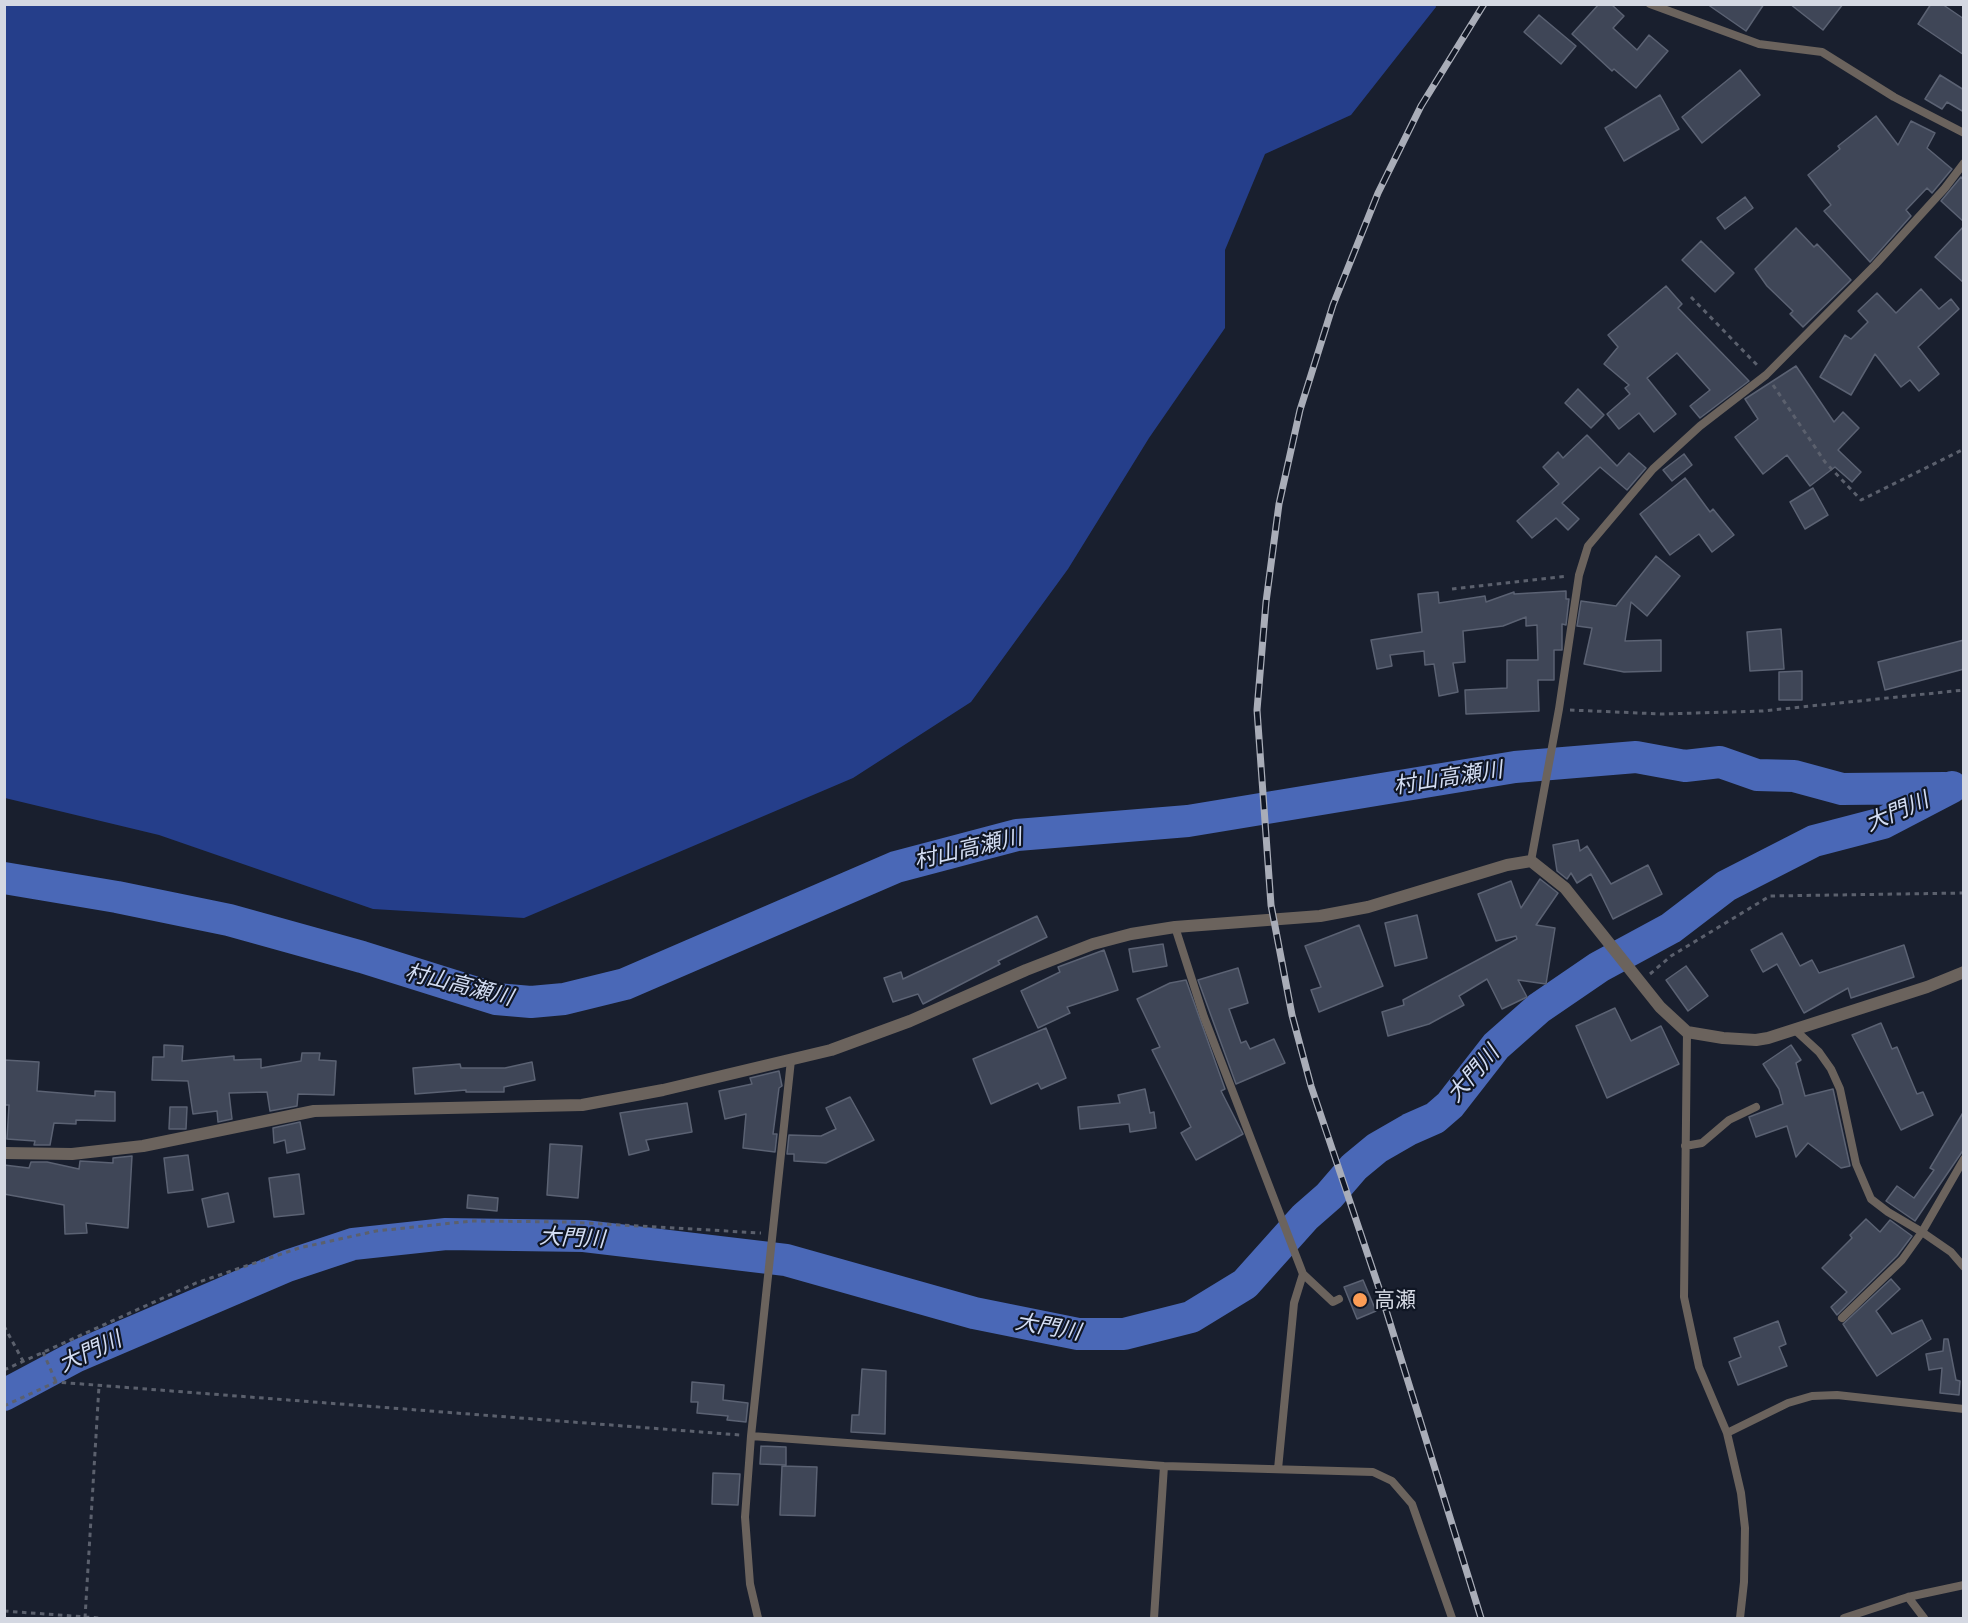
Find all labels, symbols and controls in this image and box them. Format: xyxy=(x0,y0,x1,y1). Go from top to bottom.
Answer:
water label: 村山高瀬川 xyxy=(1392,756,1504,800)
water label: 大門川 xyxy=(1861,787,1933,837)
water label: 村山高瀬川 xyxy=(911,824,1025,874)
water label: 村山高瀬川 xyxy=(402,959,516,1011)
water label: 大門川 xyxy=(1441,1040,1505,1108)
water label: 大門川 xyxy=(538,1223,606,1253)
place label: 高瀬 xyxy=(1374,1287,1416,1313)
marker: 高瀬 xyxy=(1351,1291,1369,1309)
water label: 大門川 xyxy=(1013,1308,1083,1346)
water label: 大門川 xyxy=(55,1326,125,1378)

